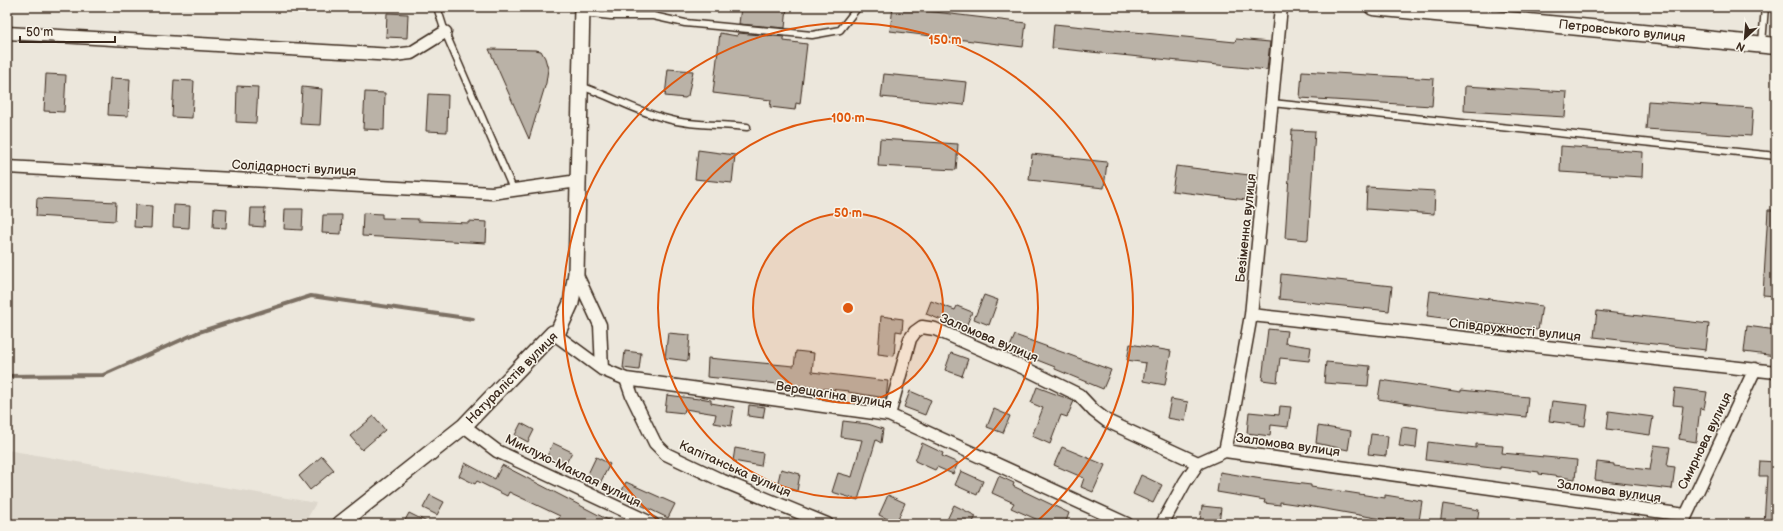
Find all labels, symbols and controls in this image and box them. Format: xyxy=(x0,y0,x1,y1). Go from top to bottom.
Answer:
street label: Петровського вулиця xyxy=(1558,16,1686,46)
scale bar xyxy=(20,18,115,44)
north arrow xyxy=(1725,18,1765,58)
text: 50 m xyxy=(26,25,53,40)
text: 150 m xyxy=(929,33,961,48)
text: N xyxy=(1734,39,1747,54)
text: 100 m xyxy=(831,111,865,126)
street label: Солідарності вулиця xyxy=(231,157,357,179)
street label: Безіменна вулиця xyxy=(1232,173,1260,283)
text: 50 m xyxy=(834,206,862,221)
centre of rings xyxy=(841,301,855,315)
street label: Заломова вулиця xyxy=(937,310,1041,366)
street label: Співдружності вулиця xyxy=(1448,315,1582,345)
street label: Натуралістів вулиця xyxy=(463,329,561,427)
street label: Верещагіна вулиця xyxy=(775,378,893,412)
street label: Смирнова вулиця xyxy=(1674,390,1736,492)
street label: Заломова вулиця xyxy=(1235,430,1341,460)
street label: Миклухо-Маклая вулиця xyxy=(502,431,644,511)
street label: Капітанська вулиця xyxy=(677,437,793,501)
street label: Заломова вулиця xyxy=(1556,476,1662,506)

